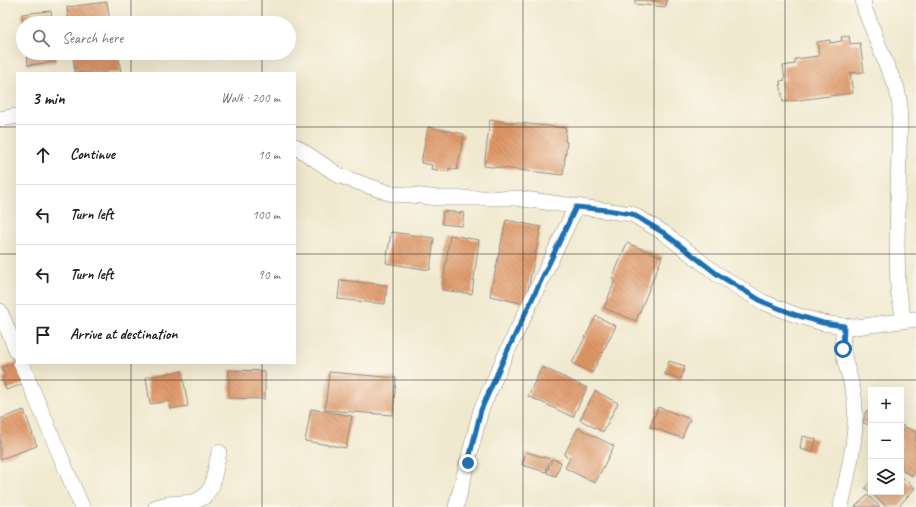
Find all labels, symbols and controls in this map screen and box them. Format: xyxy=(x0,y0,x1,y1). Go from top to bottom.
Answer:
search box xyxy=(16,16,296,60)
icon: search xyxy=(30,27,52,49)
text: Search here xyxy=(62,29,123,48)
text: 3 min xyxy=(32,88,65,109)
text: Walk · 200 m xyxy=(221,90,280,106)
icon: ahead xyxy=(32,144,54,166)
text: Continue xyxy=(70,145,115,164)
text: 10 m xyxy=(258,147,280,163)
icon: left xyxy=(32,204,54,226)
text: Turn left xyxy=(70,205,113,224)
text: 100 m xyxy=(252,207,280,223)
icon: left xyxy=(32,264,54,286)
text: Turn left xyxy=(70,265,113,284)
text: 90 m xyxy=(258,267,280,283)
icon: arrive xyxy=(32,324,54,346)
text: Arrive at destination xyxy=(70,325,177,344)
route start xyxy=(834,340,852,358)
map controls xyxy=(868,387,904,495)
button: + xyxy=(868,387,904,423)
button: − xyxy=(868,423,904,459)
route end xyxy=(459,454,477,472)
button: layers xyxy=(868,459,904,495)

